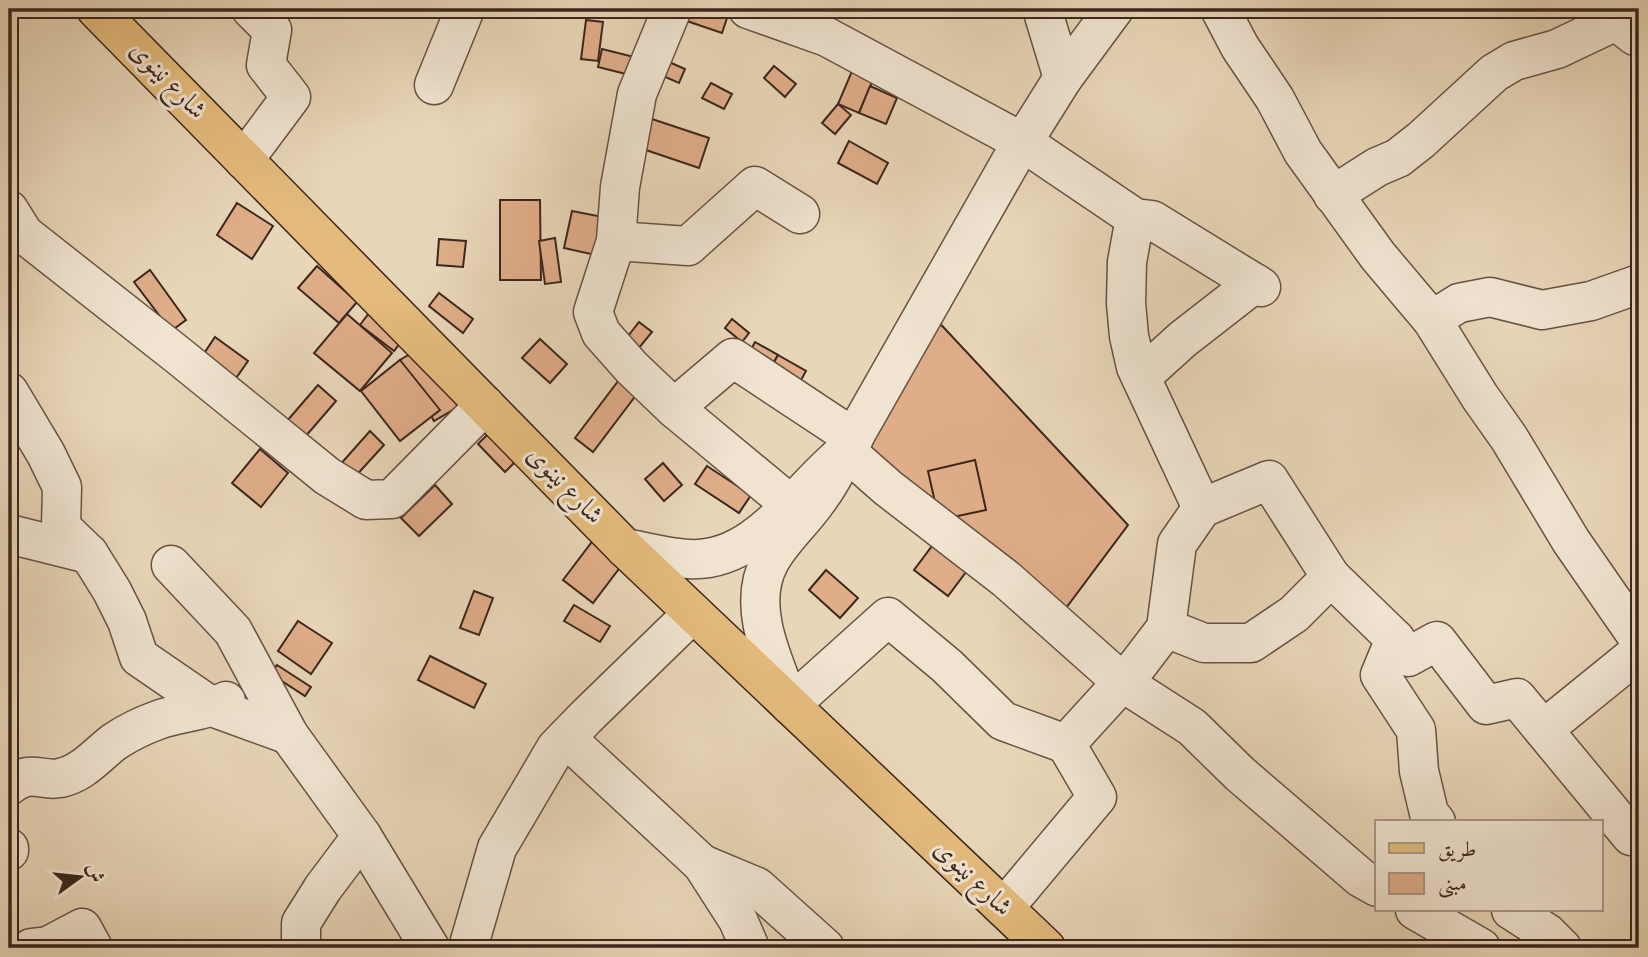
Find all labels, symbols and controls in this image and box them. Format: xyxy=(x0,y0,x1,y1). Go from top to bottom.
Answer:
street label: شارع نينوى xyxy=(119,33,214,129)
street label: شارع نينوى xyxy=(516,438,611,534)
legend xyxy=(1375,820,1602,912)
street label: شارع نينوى xyxy=(924,832,1020,927)
text: طريق xyxy=(1438,836,1476,866)
north arrow xyxy=(46,842,116,912)
text: ش xyxy=(79,861,109,886)
text: مبنى xyxy=(1438,870,1467,900)

